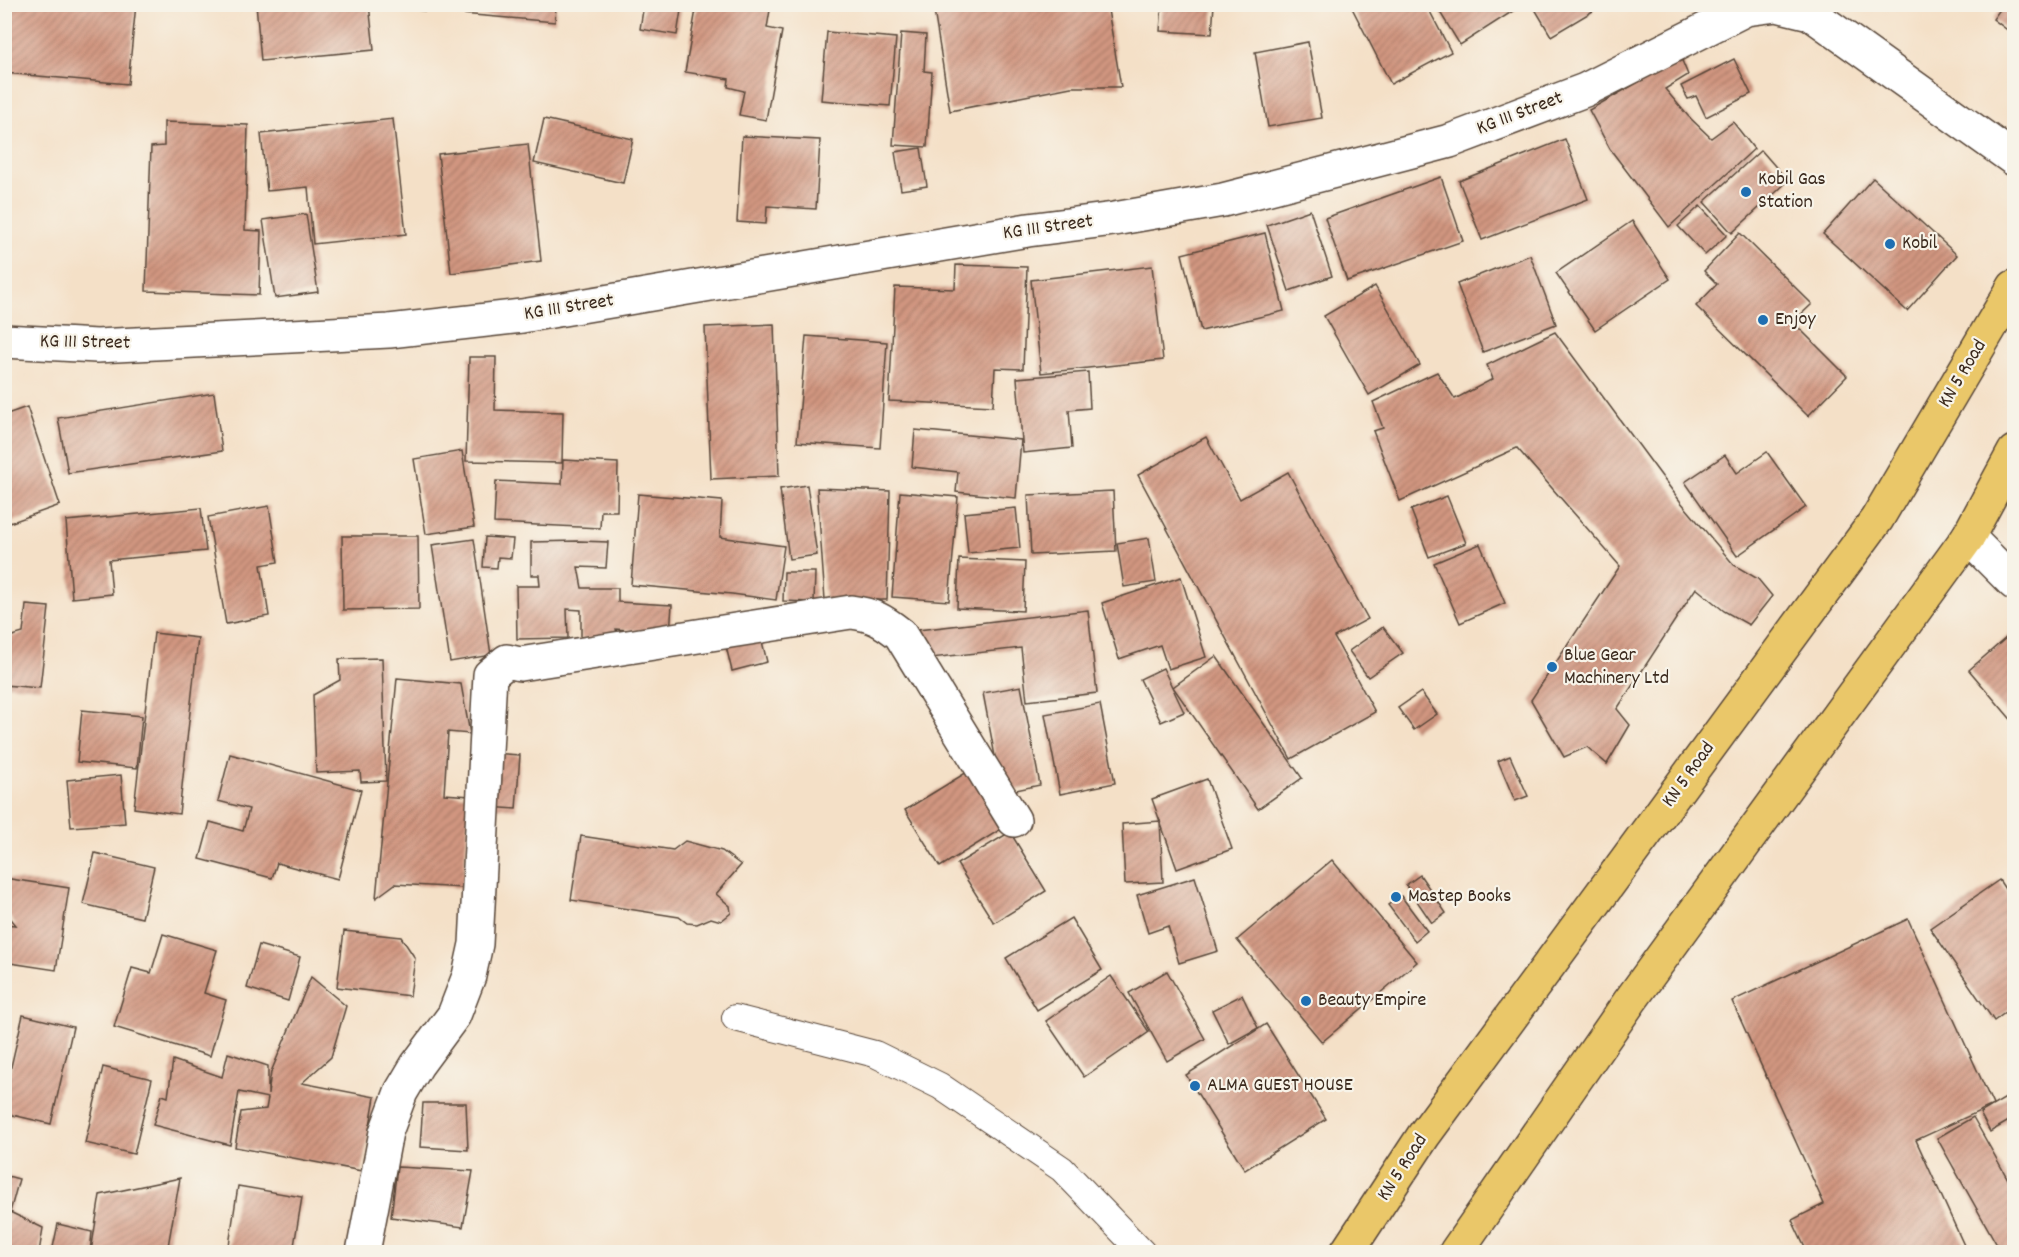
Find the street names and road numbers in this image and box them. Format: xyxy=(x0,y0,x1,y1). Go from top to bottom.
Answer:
street label: KG 111 Street xyxy=(1473,85,1567,143)
street label: KG 111 Street xyxy=(1001,208,1095,248)
street label: KG 111 Street xyxy=(522,287,616,329)
street label: KG 111 Street xyxy=(40,328,130,358)
street label: KN 5 Road xyxy=(1932,335,1994,413)
street label: KN 5 Road xyxy=(1656,736,1722,814)
street label: KN 5 Road xyxy=(1371,1129,1435,1207)

